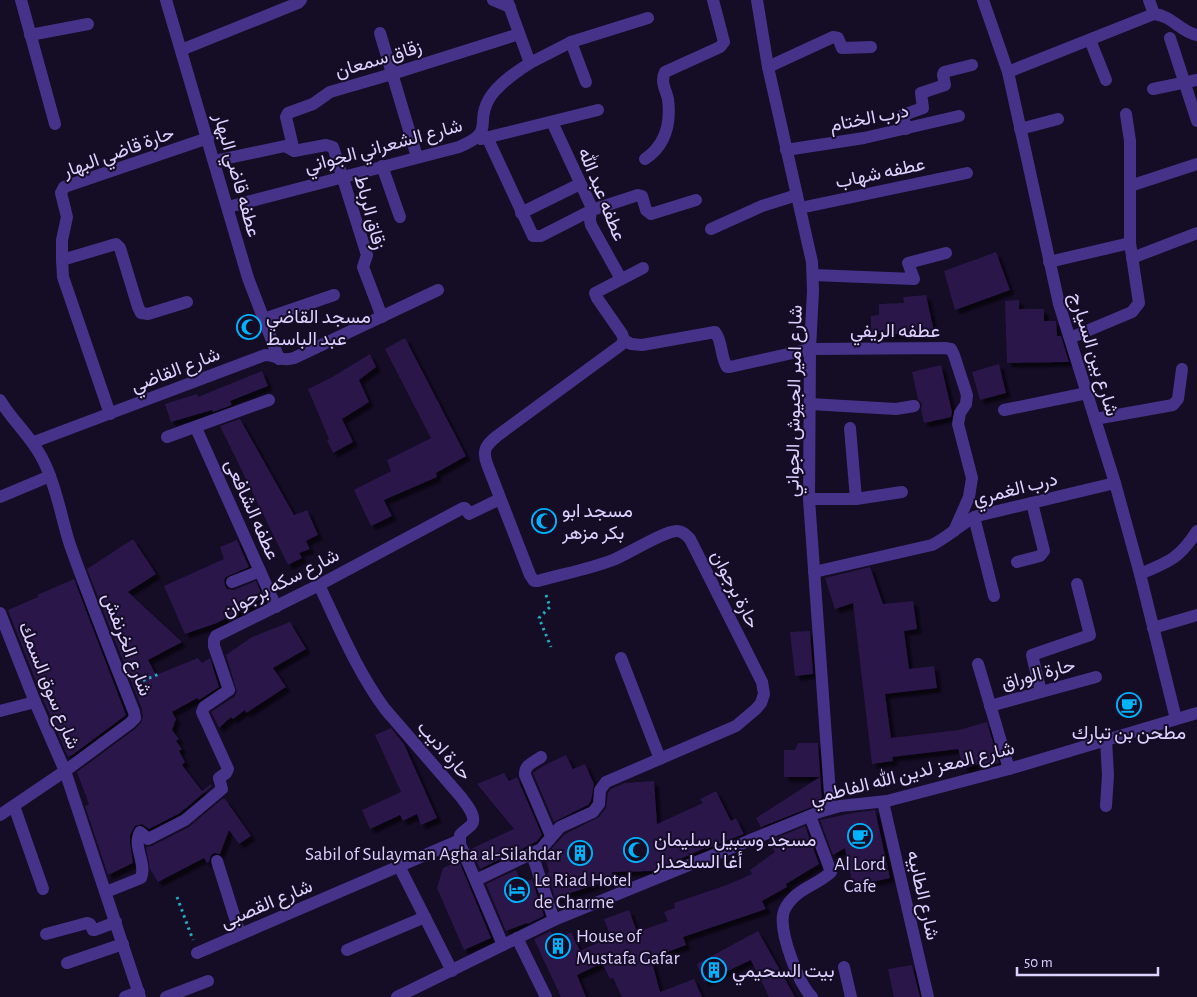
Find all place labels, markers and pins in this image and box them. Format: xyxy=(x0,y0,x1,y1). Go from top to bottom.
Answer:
place label: مسجد القاضي عبد الباسط xyxy=(266,308,371,350)
mosque icon: مسجد القاضي عبد الباسط xyxy=(236,314,262,340)
place label: مسجد ابو بكر مزهر xyxy=(561,502,633,544)
mosque icon: مسجد ابو بكر مزهر xyxy=(531,508,557,534)
cafe icon: مطحن بن تبارك xyxy=(1116,692,1142,718)
place label: مطحن بن تبارك xyxy=(1072,724,1186,744)
cafe icon: Al Lord Cafe xyxy=(847,823,873,849)
place label: مسجد وسبيل سليمان أغا السلحدار xyxy=(653,831,816,873)
mosque icon: مسجد وسبيل سليمان أغا السلحدار xyxy=(623,837,649,863)
building icon: Sabil of Sulayman Agha al-Silahdar xyxy=(567,840,593,866)
place label: Sabil of Sulayman Agha al-Silahdar xyxy=(305,845,562,864)
place label: Al Lord Cafe xyxy=(834,855,886,896)
place label: Le Riad Hotel de Charme xyxy=(534,871,632,912)
hotel icon: Le Riad Hotel de Charme xyxy=(504,877,530,903)
place label: House of Mustafa Gafar xyxy=(576,927,680,968)
building icon: House of Mustafa Gafar xyxy=(545,933,571,959)
building icon: بيت السحيمي xyxy=(701,957,727,983)
place label: بيت السحيمي xyxy=(732,962,835,986)

